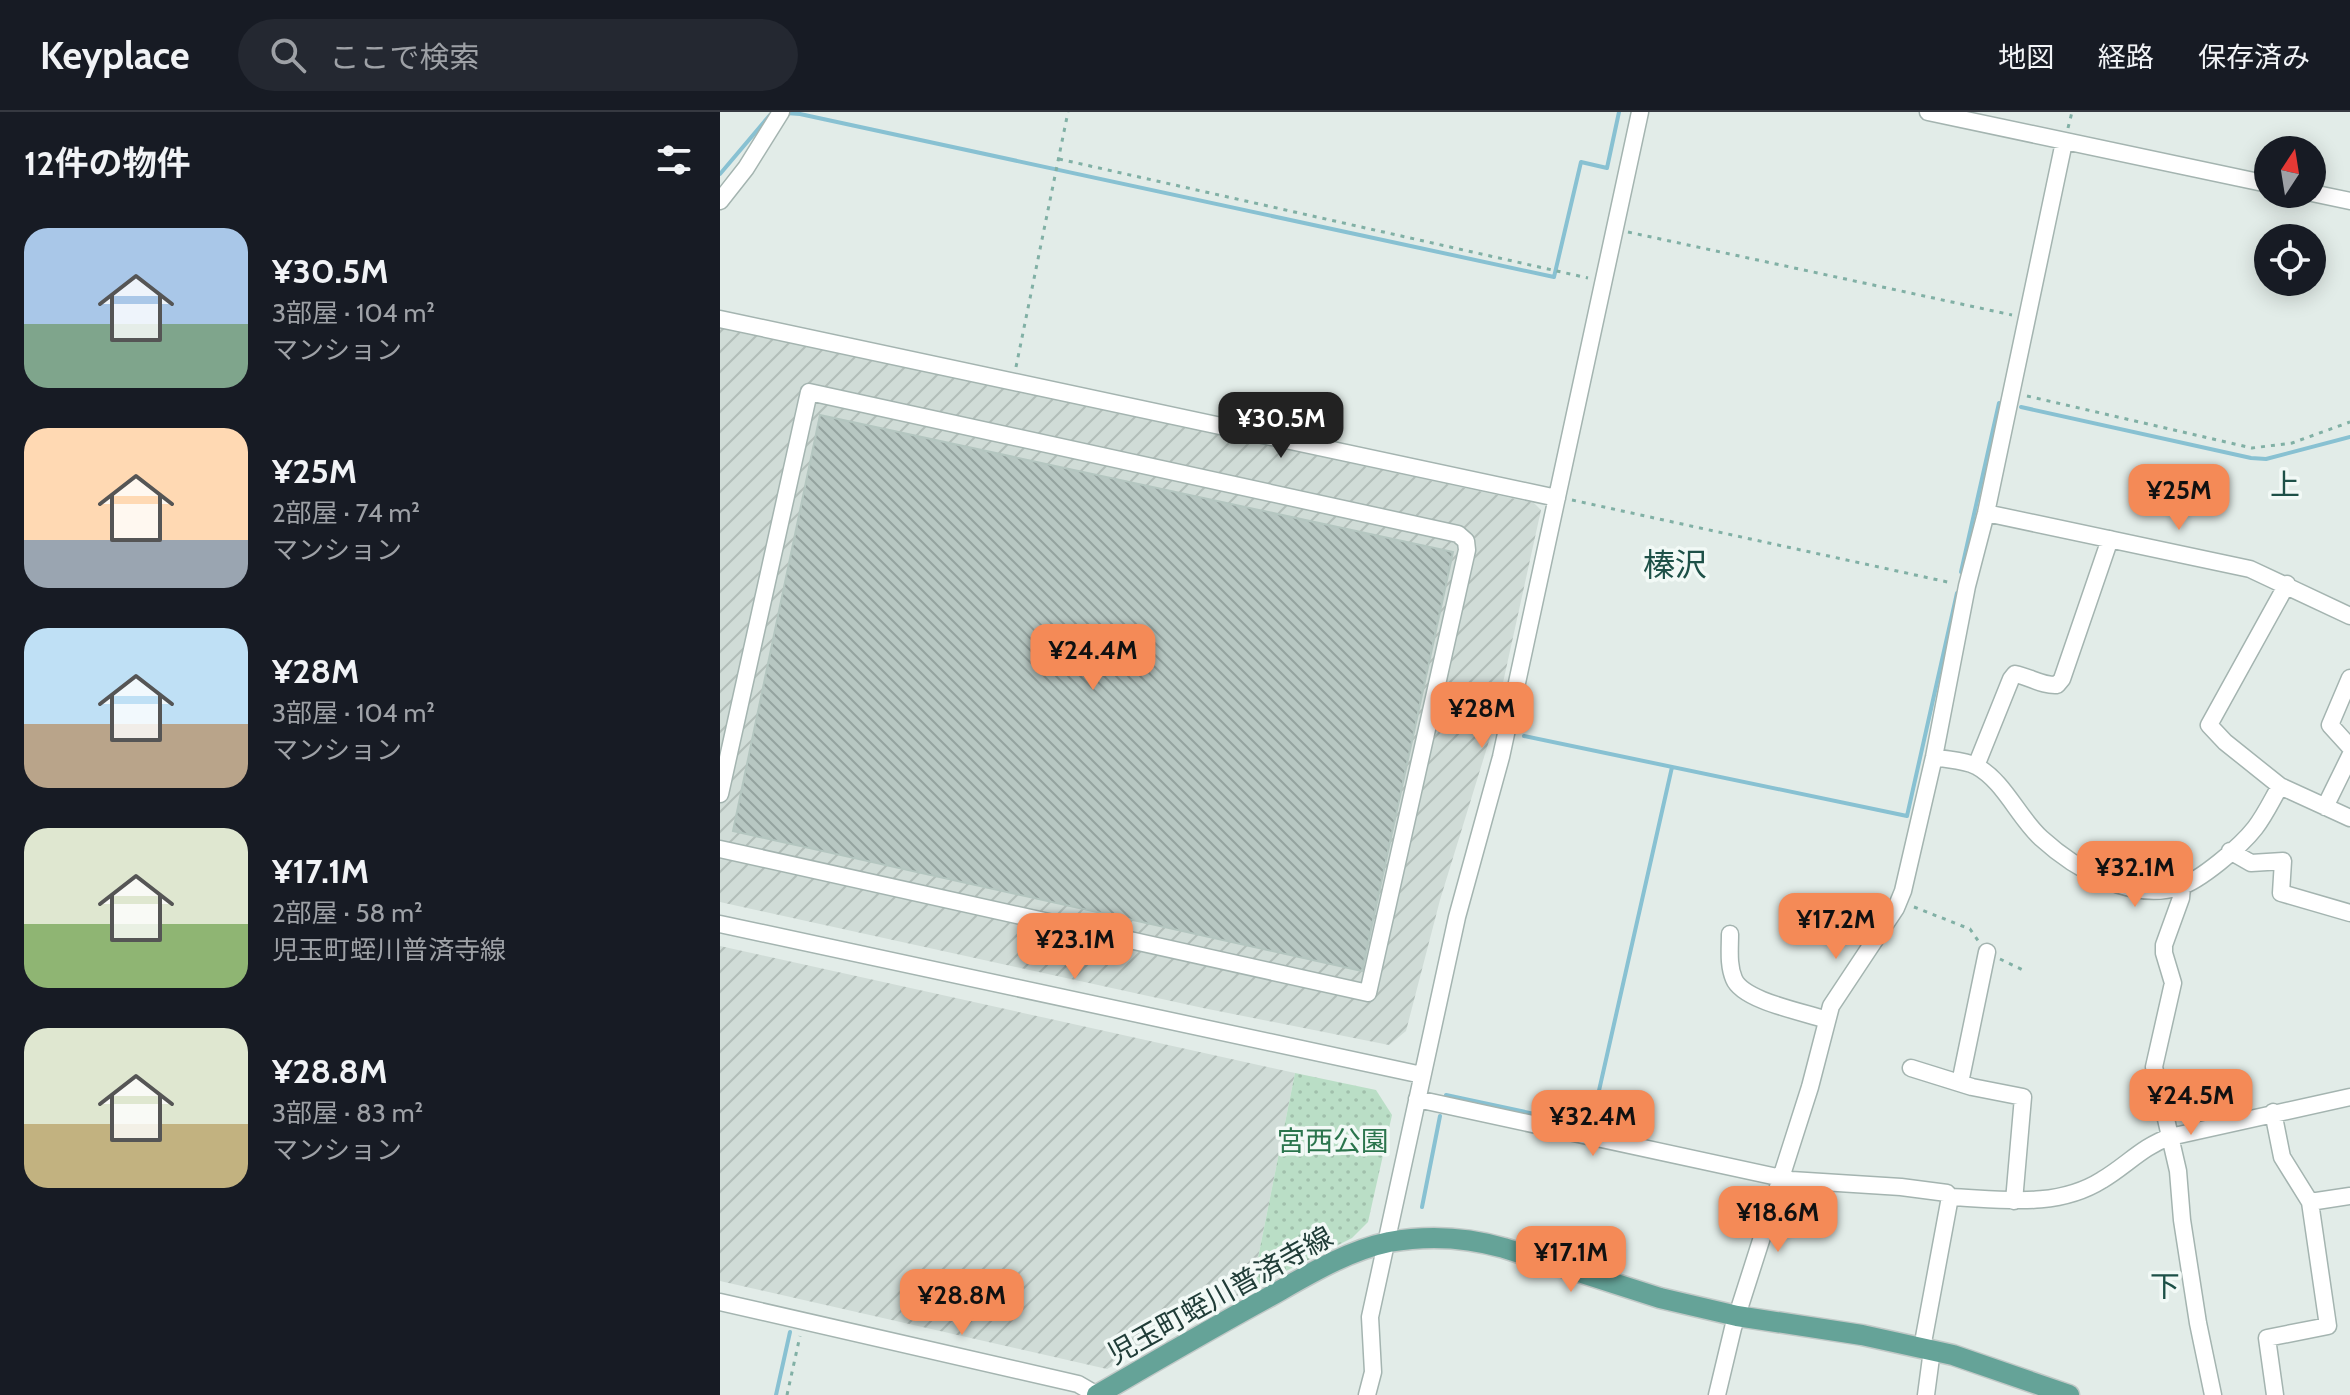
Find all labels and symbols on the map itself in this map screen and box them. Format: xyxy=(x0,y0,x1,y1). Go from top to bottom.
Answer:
north arrow xyxy=(2254,136,2326,208)
pin: ¥30.5M xyxy=(1216,392,1346,460)
pin: ¥25M xyxy=(2132,464,2226,532)
district label: 上 xyxy=(2270,466,2300,503)
district label: 榛沢 xyxy=(1643,545,1707,584)
pin: ¥24.4M xyxy=(1028,624,1158,692)
pin: ¥28M xyxy=(1435,682,1529,750)
pin: ¥32.1M xyxy=(2070,841,2200,909)
pin: ¥17.2M xyxy=(1771,893,1901,961)
pin: ¥23.1M xyxy=(1010,913,1140,981)
pin: ¥24.5M xyxy=(2126,1069,2256,1137)
pin: ¥32.4M xyxy=(1528,1090,1658,1158)
park label: 宮西公園 xyxy=(1277,1124,1389,1158)
pin: ¥18.6M xyxy=(1713,1186,1843,1254)
street label: 児玉町蛭川普済寺線 xyxy=(1102,1219,1338,1371)
pin: ¥17.1M xyxy=(1506,1226,1636,1294)
district label: 下 xyxy=(2150,1268,2180,1305)
pin: ¥28.8M xyxy=(897,1269,1027,1337)

